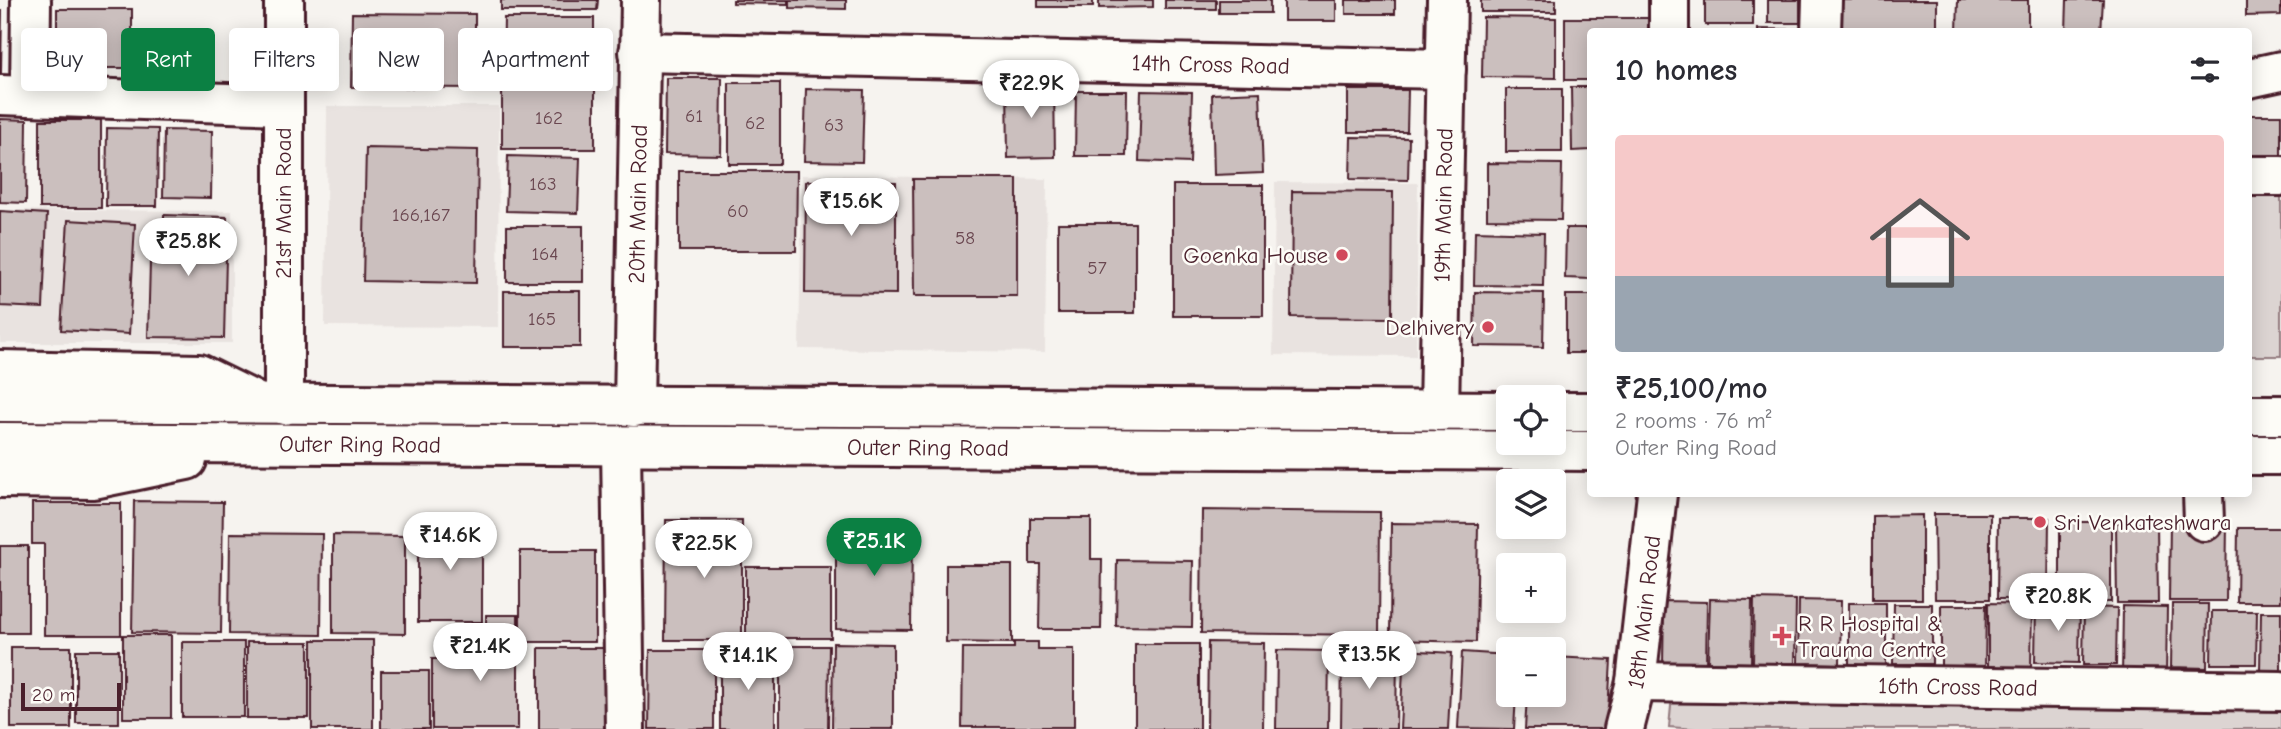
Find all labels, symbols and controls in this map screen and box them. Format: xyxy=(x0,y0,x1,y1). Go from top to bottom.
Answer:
chip: Buy xyxy=(21,28,107,91)
chip: Rent xyxy=(121,28,215,91)
chip: Filters xyxy=(229,28,339,91)
chip: New xyxy=(353,28,444,91)
chip: Apartment xyxy=(458,28,613,91)
street label: 14th Cross Road xyxy=(1131,49,1290,79)
icon: filters xyxy=(2186,51,2224,89)
text: 10 homes xyxy=(1615,53,1737,88)
pin: ₹22.9K xyxy=(974,60,1088,120)
text: ₹22.9K xyxy=(998,69,1064,96)
house number: 61 xyxy=(685,105,703,127)
house number: 162 xyxy=(535,107,563,129)
house number: 62 xyxy=(745,112,765,134)
house number: 63 xyxy=(824,114,844,136)
street label: 20th Main Road xyxy=(623,124,652,284)
street label: 21st Main Road xyxy=(270,127,297,279)
street label: 19th Main Road xyxy=(1428,128,1458,282)
house number: 163 xyxy=(529,173,557,195)
pin: ₹15.6K xyxy=(794,178,908,238)
icon: home xyxy=(1857,180,1983,306)
text: ₹15.6K xyxy=(819,187,883,214)
house number: 60 xyxy=(727,200,749,222)
house number: 166,167 xyxy=(392,204,450,226)
pin: ₹25.8K xyxy=(131,218,245,278)
text: ₹25.8K xyxy=(155,227,221,254)
house number: 58 xyxy=(955,227,975,249)
place label: Goenka House xyxy=(1183,242,1328,269)
house number: 164 xyxy=(531,243,559,265)
marker: Goenka House xyxy=(1334,247,1350,263)
house number: 57 xyxy=(1087,257,1107,279)
house number: 165 xyxy=(528,308,556,330)
place label: Delhivery xyxy=(1385,314,1475,341)
marker: Delhivery xyxy=(1480,319,1496,335)
text: ₹25,100/mo xyxy=(1615,371,1767,406)
map controls xyxy=(1496,385,1566,707)
button: locate xyxy=(1496,385,1566,455)
text: 2 rooms · 76 m² xyxy=(1615,407,1771,434)
street label: Outer Ring Road xyxy=(279,430,441,458)
street label: Outer Ring Road xyxy=(847,433,1009,461)
text: Outer Ring Road xyxy=(1615,434,1777,461)
button: layers xyxy=(1496,469,1566,539)
place label: Sri Venkateshwara xyxy=(2054,509,2232,536)
pin: ₹14.6K xyxy=(393,512,507,572)
marker: Sri Venkateshwara xyxy=(2032,514,2048,530)
pin: ₹25.1K xyxy=(817,518,931,578)
pin: ₹22.5K xyxy=(647,520,761,580)
text: ₹14.6K xyxy=(419,521,481,548)
text: ₹25.1K xyxy=(843,527,905,554)
text: ₹22.5K xyxy=(671,529,737,556)
street label: 18th Main Road xyxy=(1621,534,1666,692)
button: + xyxy=(1496,553,1566,623)
pin: ₹20.8K xyxy=(2001,574,2115,633)
text: ₹20.8K xyxy=(2025,582,2091,609)
place label: R R Hospital & Trauma Centre xyxy=(1798,610,1946,663)
pin: ₹21.4K xyxy=(423,624,537,683)
marker: R R Hospital & Trauma Centre xyxy=(1772,626,1792,646)
text: ₹21.4K xyxy=(449,632,511,659)
pin: ₹14.1K xyxy=(691,632,805,692)
pin: ₹13.5K xyxy=(1312,632,1426,691)
button: − xyxy=(1496,637,1566,707)
text: ₹13.5K xyxy=(1338,640,1400,667)
text: ₹14.1K xyxy=(719,641,777,668)
street label: 16th Cross Road xyxy=(1878,672,2038,701)
scale bar xyxy=(21,680,121,712)
text: 20 m xyxy=(32,684,76,706)

